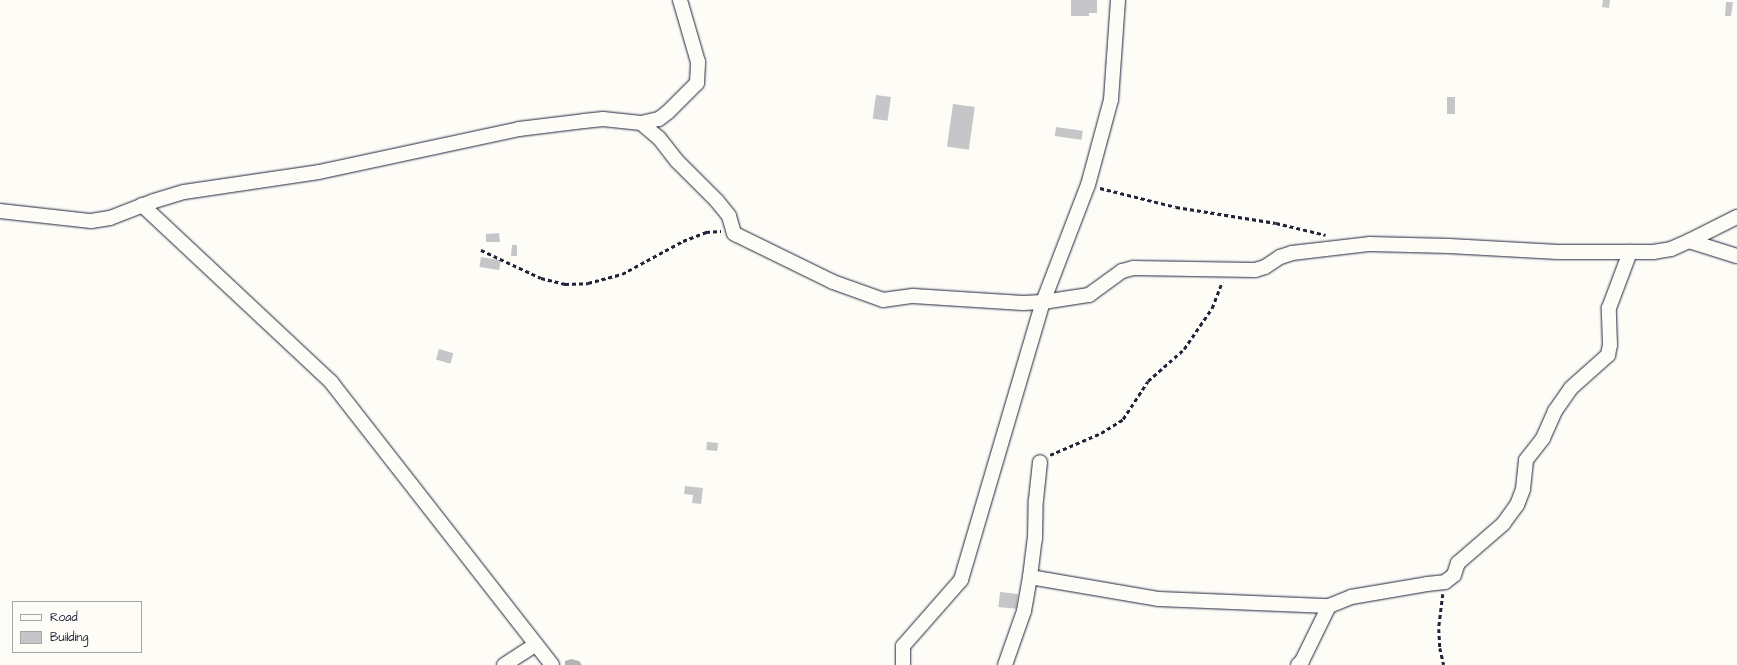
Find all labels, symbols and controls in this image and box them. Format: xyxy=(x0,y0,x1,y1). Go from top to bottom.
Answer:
legend xyxy=(12,601,142,653)
text: Road xyxy=(50,609,78,626)
text: Building xyxy=(50,629,88,646)

